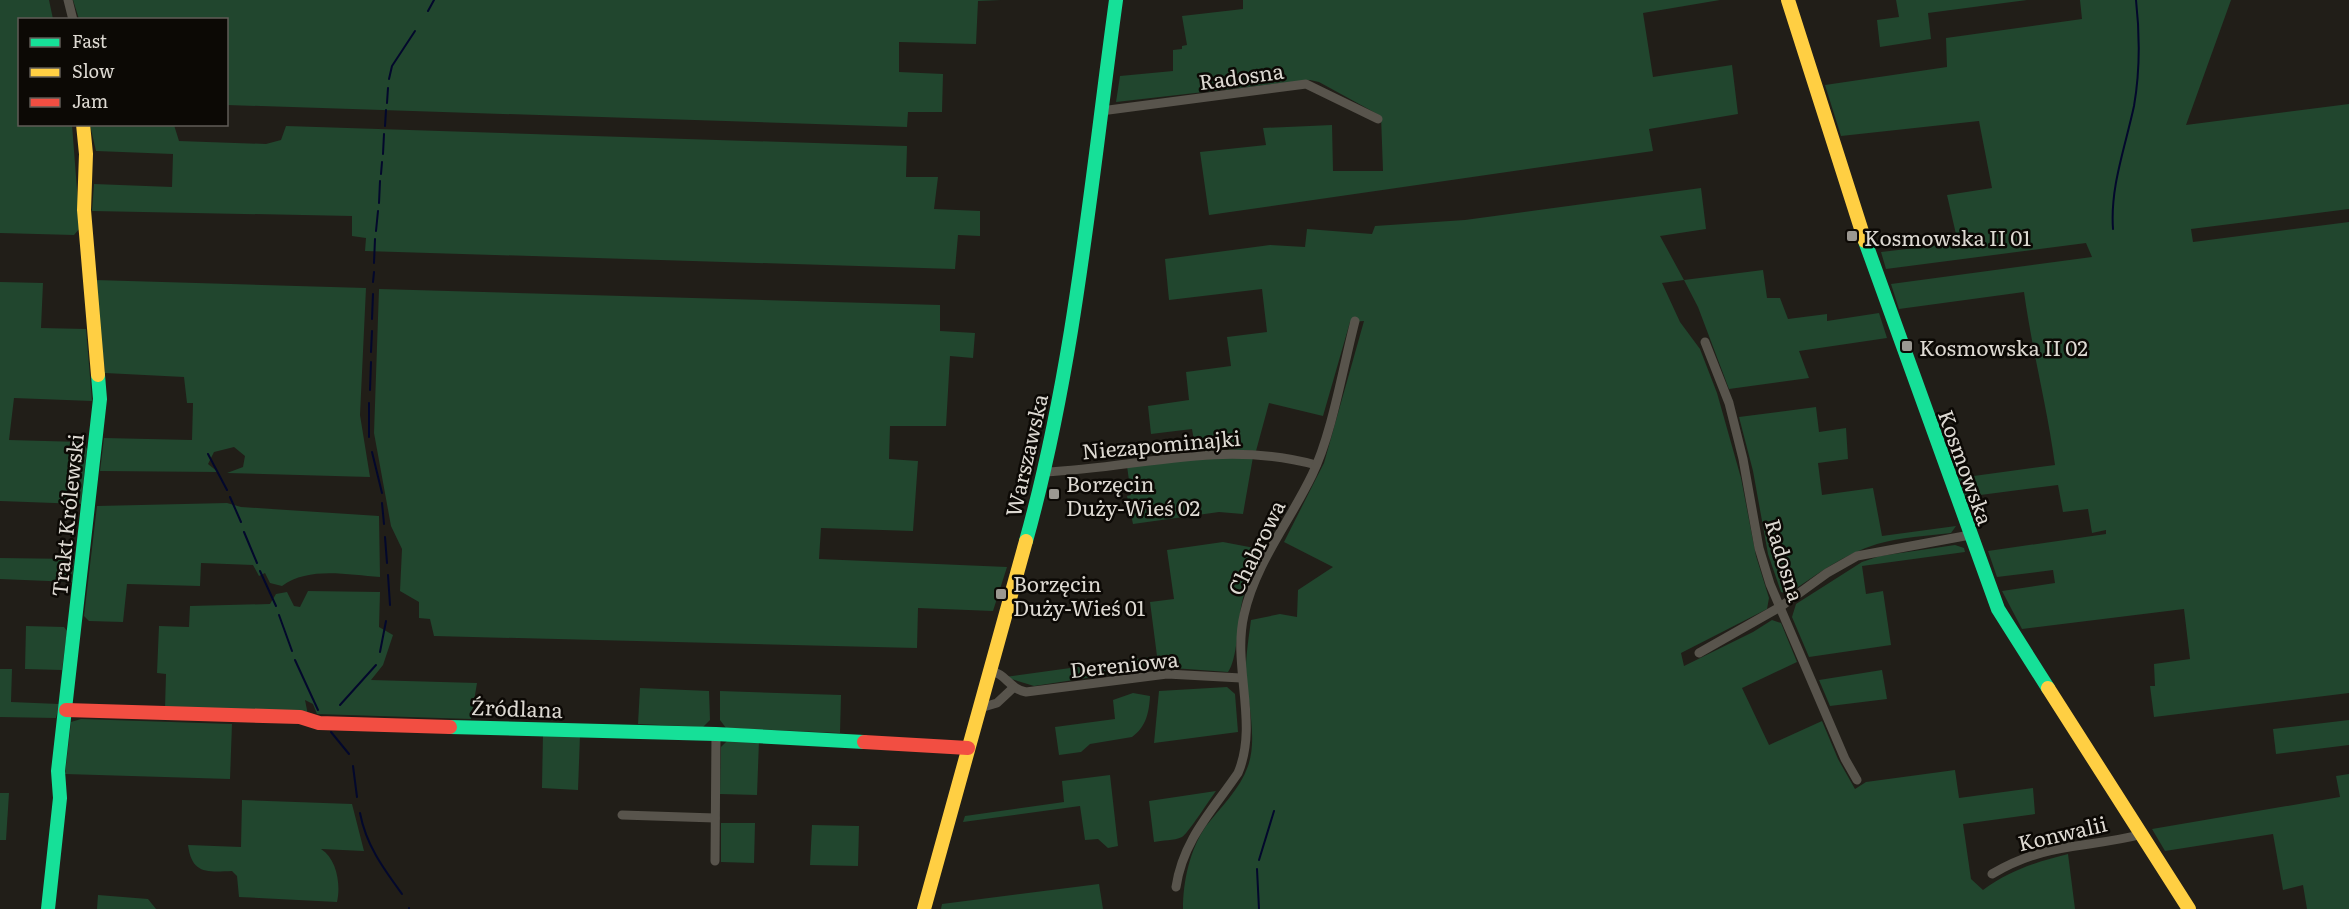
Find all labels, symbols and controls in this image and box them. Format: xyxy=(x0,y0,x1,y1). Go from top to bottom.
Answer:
legend xyxy=(18,18,228,126)
text: Fast xyxy=(72,27,108,54)
street label: Radosna xyxy=(1197,54,1286,96)
text: Slow xyxy=(72,57,115,84)
text: Jam xyxy=(72,87,108,114)
place label: Kosmowska II 01 xyxy=(1864,221,2032,252)
marker: Kosmowska II 01 xyxy=(1845,229,1859,243)
place label: Kosmowska II 02 xyxy=(1919,331,2088,362)
marker: Kosmowska II 02 xyxy=(1900,339,1914,353)
street label: Warszawska xyxy=(996,390,1054,520)
street label: Kosmowska xyxy=(1932,405,2002,530)
street label: Niezapominajki xyxy=(1080,421,1242,465)
street label: Trakt Królewski xyxy=(42,432,90,598)
place label: Borzęcin Duży-Wieś 02 xyxy=(1066,467,1200,522)
marker: Borzęcin Duży-Wieś 02 xyxy=(1047,487,1061,501)
street label: Chabrowa xyxy=(1219,493,1292,600)
street label: Radosna xyxy=(1759,515,1814,606)
place label: Borzęcin Duży-Wieś 01 xyxy=(1013,567,1146,622)
marker: Borzęcin Duży-Wieś 01 xyxy=(994,587,1008,601)
street label: Dereniowa xyxy=(1068,642,1181,684)
street label: Źródlana xyxy=(470,690,564,724)
street label: Konwalii xyxy=(2014,807,2110,857)

